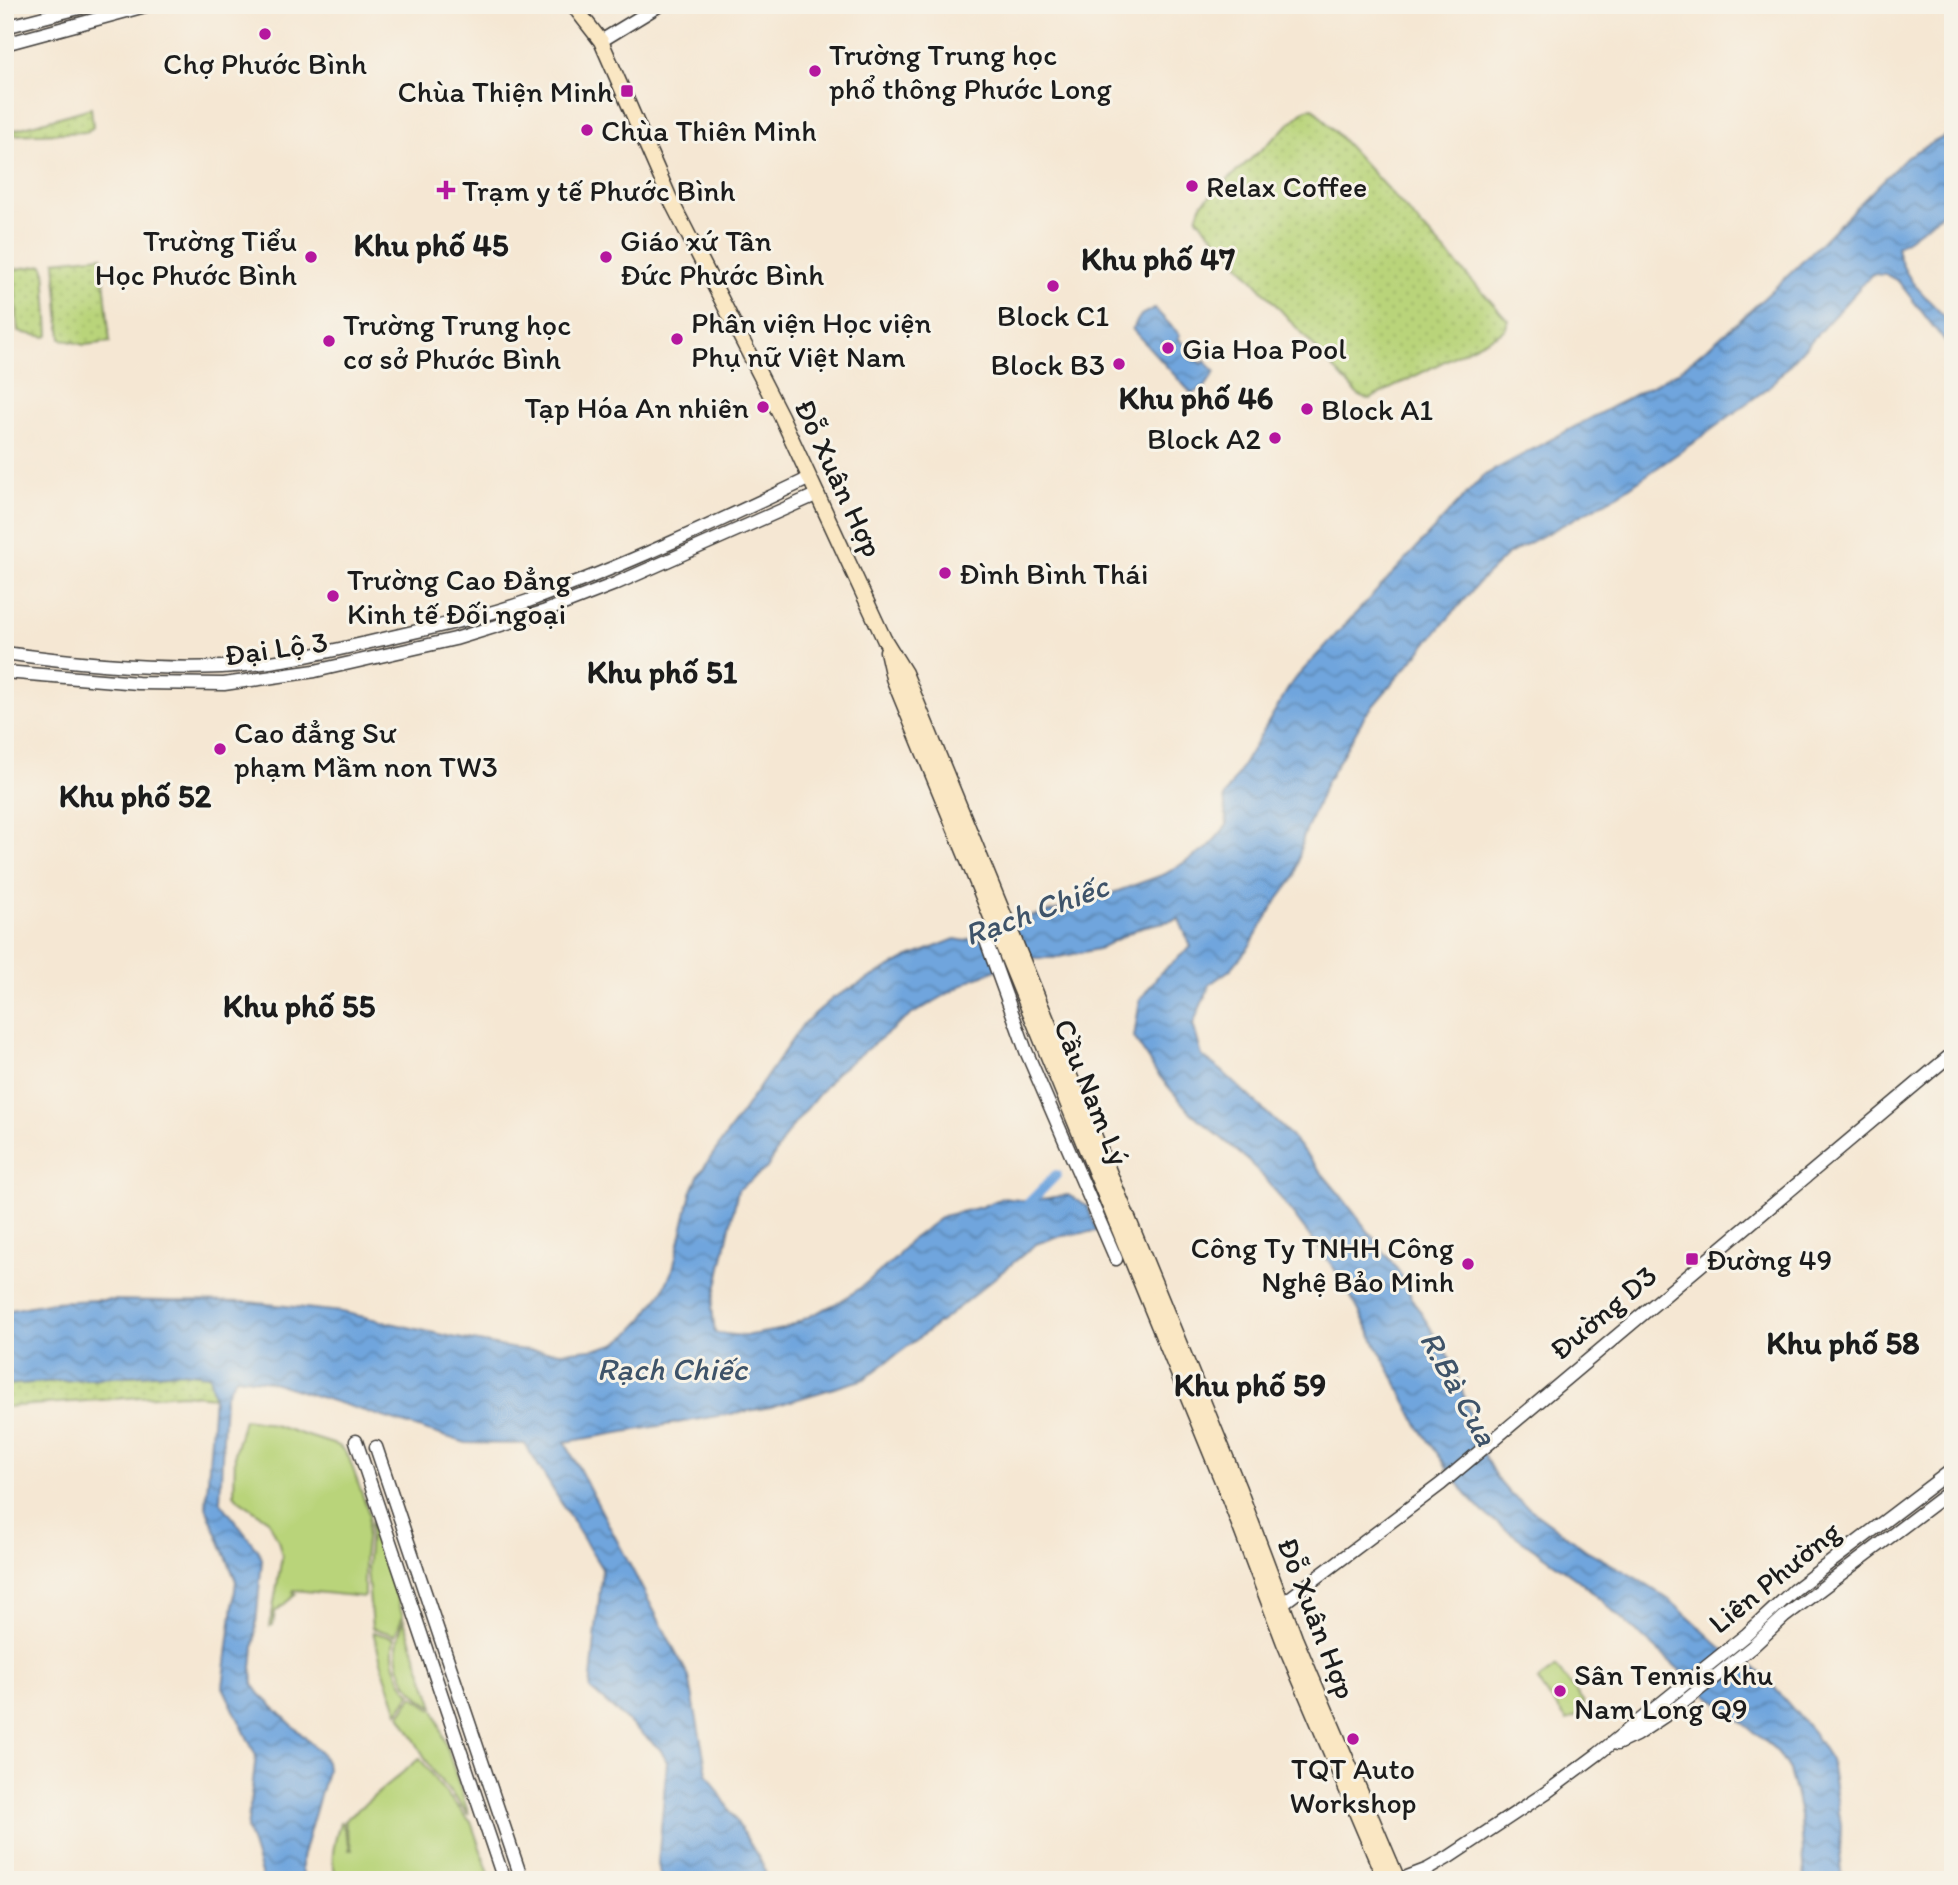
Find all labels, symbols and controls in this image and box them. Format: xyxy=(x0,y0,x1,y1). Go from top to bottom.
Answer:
marker: Chợ Phước Bình xyxy=(257,26,273,42)
place label: Trường Trung học phổ thông Phước Long xyxy=(829,36,1112,107)
place label: Chợ Phước Bình xyxy=(163,45,367,82)
marker: Trường Trung học phổ thông Phước Long xyxy=(807,63,823,79)
place label: Chùa Thiện Minh xyxy=(398,73,613,110)
marker: Chùa Thiện Minh xyxy=(619,83,635,99)
place label: Chùa Thiên Minh xyxy=(601,112,817,149)
marker: Chùa Thiên Minh xyxy=(579,122,595,138)
place label: Relax Coffee xyxy=(1206,168,1367,205)
place label: Trạm y tế Phước Bình xyxy=(462,172,736,209)
marker: Relax Coffee xyxy=(1184,178,1200,194)
marker: Trạm y tế Phước Bình xyxy=(436,180,456,200)
place label: Trường Tiểu Học Phước Bình xyxy=(95,222,297,293)
place label: Giáo xứ Tân Đức Phước Bình xyxy=(620,222,824,293)
district label: Khu phố 45 xyxy=(354,226,509,264)
district label: Khu phố 47 xyxy=(1081,240,1235,278)
marker: Trường Tiểu Học Phước Bình xyxy=(303,249,319,265)
marker: Giáo xứ Tân Đức Phước Bình xyxy=(598,249,614,265)
marker: Block C1 xyxy=(1045,278,1061,294)
place label: Block C1 xyxy=(997,297,1109,334)
place label: Phân viện Học viện Phụ nữ Việt Nam xyxy=(691,304,932,375)
place label: Trường Trung học cơ sở Phước Bình xyxy=(343,306,571,377)
place label: Gia Hoa Pool xyxy=(1182,330,1347,367)
marker: Phân viện Học viện Phụ nữ Việt Nam xyxy=(669,331,685,347)
marker: Trường Trung học cơ sở Phước Bình xyxy=(321,333,337,349)
marker: Gia Hoa Pool xyxy=(1160,340,1176,356)
place label: Block B3 xyxy=(991,346,1105,383)
marker: Block B3 xyxy=(1111,356,1127,372)
district label: Khu phố 46 xyxy=(1118,379,1274,417)
place label: Tạp Hóa An nhiên xyxy=(525,389,749,426)
place label: Block A1 xyxy=(1321,391,1433,428)
street label: Đỗ Xuân Hợp xyxy=(786,393,892,563)
marker: Tạp Hóa An nhiên xyxy=(755,399,771,415)
marker: Block A1 xyxy=(1299,401,1315,417)
place label: Block A2 xyxy=(1147,420,1261,457)
marker: Block A2 xyxy=(1267,430,1283,446)
place label: Đình Bình Thái xyxy=(959,555,1149,592)
place label: Trường Cao Đẳng Kinh tế Đối ngoại xyxy=(347,561,571,632)
marker: Đình Bình Thái xyxy=(937,565,953,581)
marker: Trường Cao Đẳng Kinh tế Đối ngoại xyxy=(325,588,341,604)
street label: Đại Lộ 3 xyxy=(222,622,330,674)
district label: Khu phố 51 xyxy=(587,653,737,691)
place label: Cao đẳng Sư phạm Mầm non TW3 xyxy=(234,714,498,785)
marker: Cao đẳng Sư phạm Mầm non TW3 xyxy=(212,741,228,757)
district label: Khu phố 52 xyxy=(59,777,211,815)
water label: Rạch Chiếc xyxy=(959,866,1114,954)
district label: Khu phố 55 xyxy=(223,987,375,1025)
street label: Cầu Nam Lý xyxy=(1046,1013,1138,1171)
place label: Công Ty TNHH Công Nghệ Bảo Minh xyxy=(1190,1229,1455,1300)
place label: Đường 49 xyxy=(1706,1241,1832,1278)
marker: Đường 49 xyxy=(1684,1251,1700,1267)
marker: Công Ty TNHH Công Nghệ Bảo Minh xyxy=(1460,1256,1476,1272)
street label: Đường D3 xyxy=(1542,1256,1664,1368)
water label: R.Bà Cua xyxy=(1412,1324,1507,1453)
district label: Khu phố 58 xyxy=(1766,1324,1920,1362)
water label: Rạch Chiếc xyxy=(597,1350,748,1388)
district label: Khu phố 59 xyxy=(1174,1366,1326,1404)
street label: Liên Phường xyxy=(1701,1512,1848,1641)
street label: Đỗ Xuân Hợp xyxy=(1269,1532,1365,1704)
place label: Sân Tennis Khu Nam Long Q9 xyxy=(1574,1656,1774,1727)
marker: Sân Tennis Khu Nam Long Q9 xyxy=(1552,1683,1568,1699)
marker: TQT Auto Workshop xyxy=(1345,1731,1361,1747)
place label: TQT Auto Workshop xyxy=(1290,1750,1416,1821)

